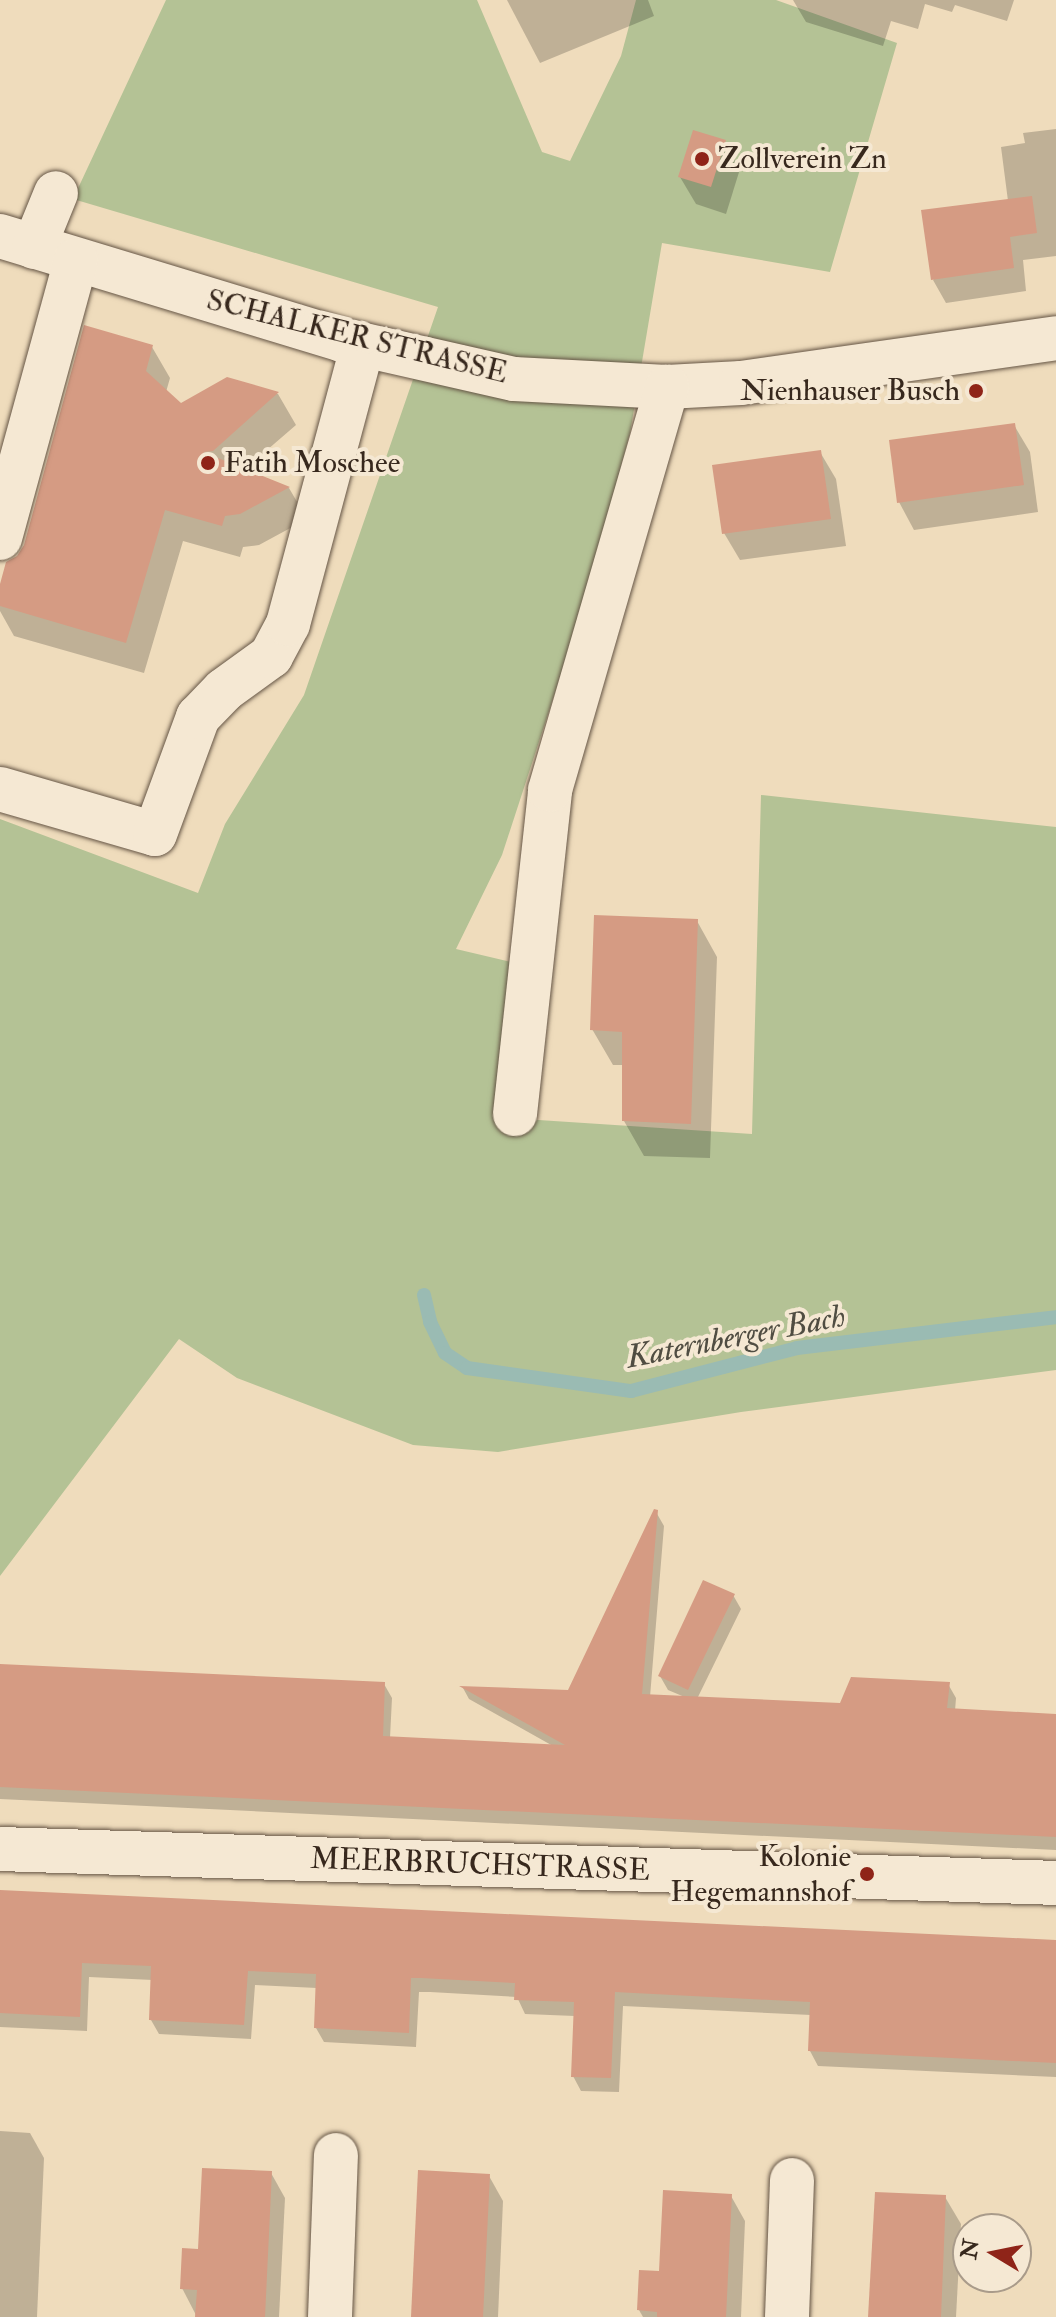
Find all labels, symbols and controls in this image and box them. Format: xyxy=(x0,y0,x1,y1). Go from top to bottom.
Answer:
place label: Zollverein Zn xyxy=(718,141,887,177)
marker: Zollverein Zn xyxy=(693,150,711,168)
street label: SCHALKER STRASSE xyxy=(203,282,511,392)
place label: Nienhauser Busch xyxy=(740,373,960,409)
marker: Nienhauser Busch xyxy=(967,382,985,400)
place label: Fatih Moschee xyxy=(224,445,400,481)
marker: Fatih Moschee xyxy=(199,454,217,472)
water label: Katernberger Bach xyxy=(623,1297,849,1377)
place label: Kolonie Hegemannshof xyxy=(670,1839,851,1910)
street label: MEERBRUCHSTRASSE xyxy=(310,1841,650,1889)
marker: Kolonie Hegemannshof xyxy=(858,1865,876,1883)
north arrow xyxy=(952,2213,1032,2293)
text: N xyxy=(955,2237,986,2261)

